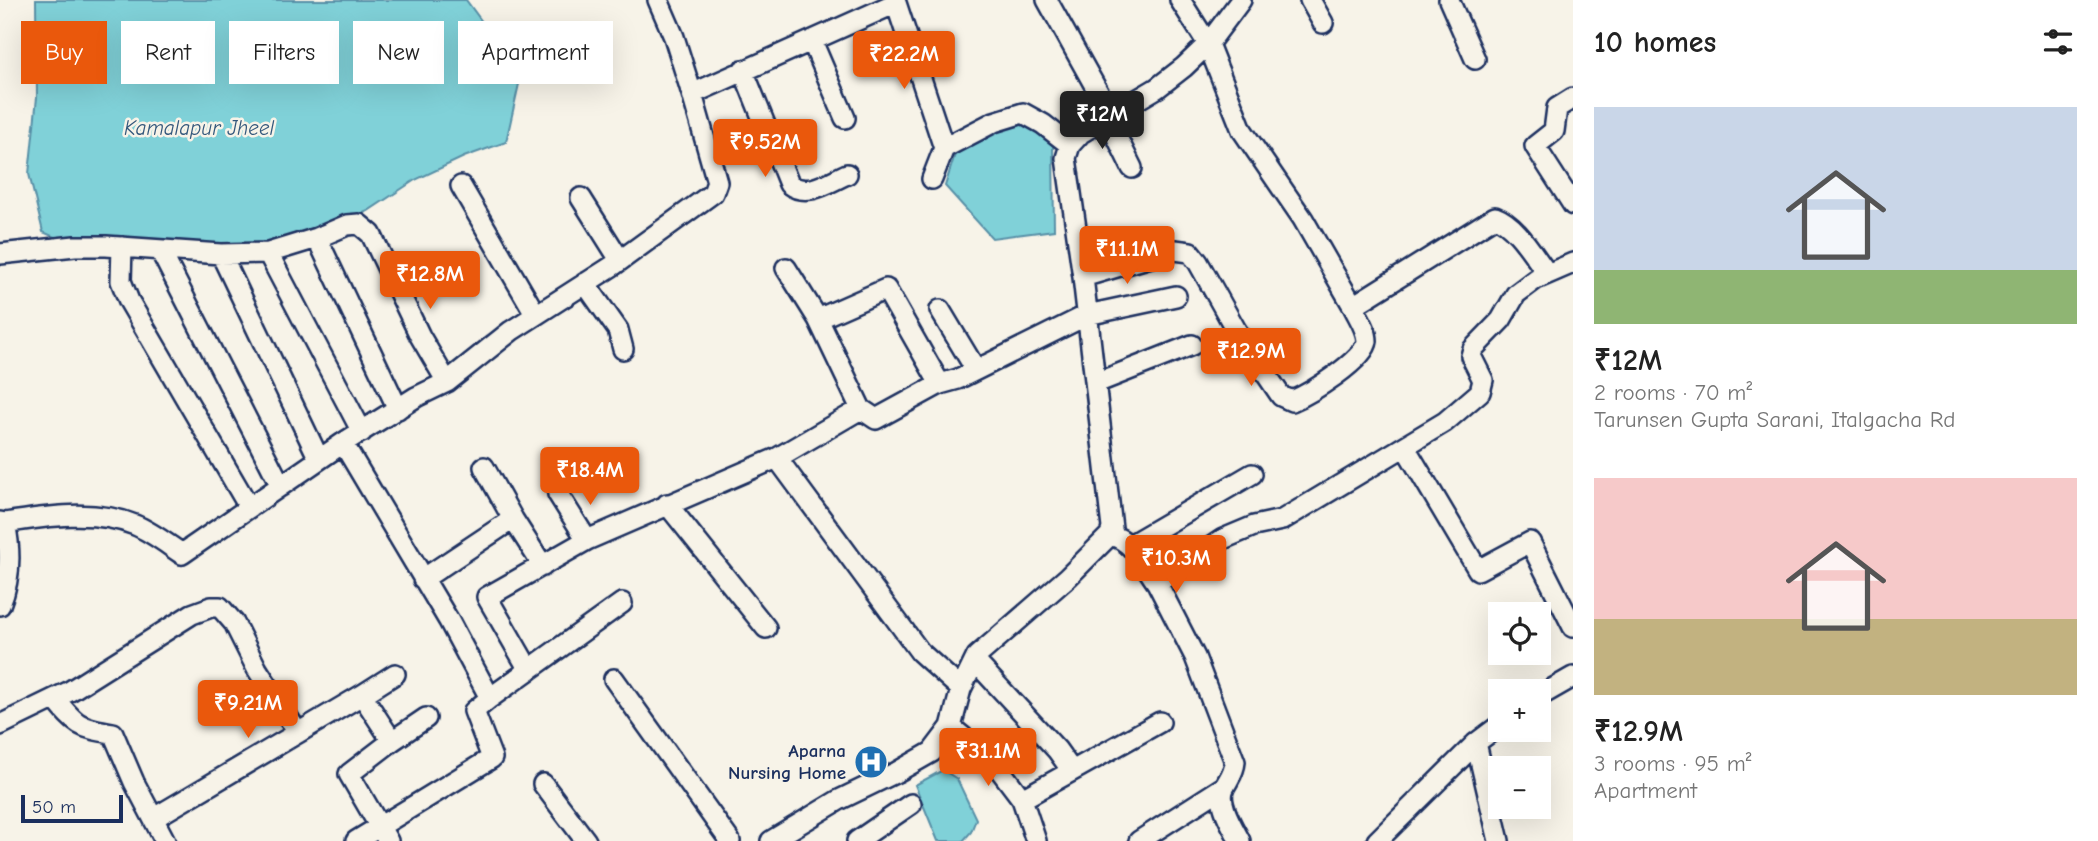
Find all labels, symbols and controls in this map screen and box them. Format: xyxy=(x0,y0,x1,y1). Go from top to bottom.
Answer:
chip: Buy xyxy=(21,21,107,84)
chip: Rent xyxy=(121,21,215,84)
chip: Filters xyxy=(229,21,339,84)
chip: New xyxy=(353,21,444,84)
chip: Apartment xyxy=(458,21,613,84)
icon: filters xyxy=(2039,23,2077,61)
text: 10 homes xyxy=(1594,25,1716,60)
pin: ₹22.2M xyxy=(847,32,961,91)
text: ₹22.2M xyxy=(869,40,939,67)
pin: ₹12M xyxy=(1061,92,1143,151)
text: ₹12M xyxy=(1076,100,1128,127)
water label: Kamalapur Jheel xyxy=(124,116,274,140)
pin: ₹9.52M xyxy=(708,120,822,179)
text: ₹9.52M xyxy=(729,128,801,155)
icon: home xyxy=(1773,152,1899,278)
pin: ₹11.1M xyxy=(1070,226,1184,286)
text: ₹11.1M xyxy=(1096,235,1158,262)
pin: ₹12.8M xyxy=(373,252,487,311)
text: ₹12.8M xyxy=(396,260,464,287)
pin: ₹12.9M xyxy=(1194,328,1308,388)
text: ₹12.9M xyxy=(1217,337,1285,364)
text: ₹12M xyxy=(1594,343,1662,378)
text: 2 rooms · 70 m² xyxy=(1594,379,1752,406)
text: Tarunsen Gupta Sarani, Italgacha Rd xyxy=(1594,406,1955,433)
pin: ₹18.4M xyxy=(533,448,647,507)
text: ₹18.4M xyxy=(556,456,624,483)
icon: home xyxy=(1773,523,1899,649)
pin: ₹10.3M xyxy=(1119,536,1233,595)
text: ₹10.3M xyxy=(1141,544,1211,571)
map controls xyxy=(1488,602,1551,819)
button: locate xyxy=(1488,602,1551,665)
button: + xyxy=(1488,679,1551,742)
pin: ₹9.21M xyxy=(191,680,305,740)
text: ₹9.21M xyxy=(214,689,282,716)
text: ₹12.9M xyxy=(1594,714,1683,749)
pin: ₹31.1M xyxy=(931,728,1045,788)
text: ₹31.1M xyxy=(955,737,1021,764)
place label: Aparna Nursing Home xyxy=(728,740,846,784)
hospital icon: Aparna Nursing Home xyxy=(852,743,890,781)
text: 3 rooms · 95 m² xyxy=(1594,750,1752,777)
button: − xyxy=(1488,756,1551,819)
text: Apartment xyxy=(1594,777,1697,804)
scale bar xyxy=(21,792,122,824)
text: 50 m xyxy=(32,796,76,818)

